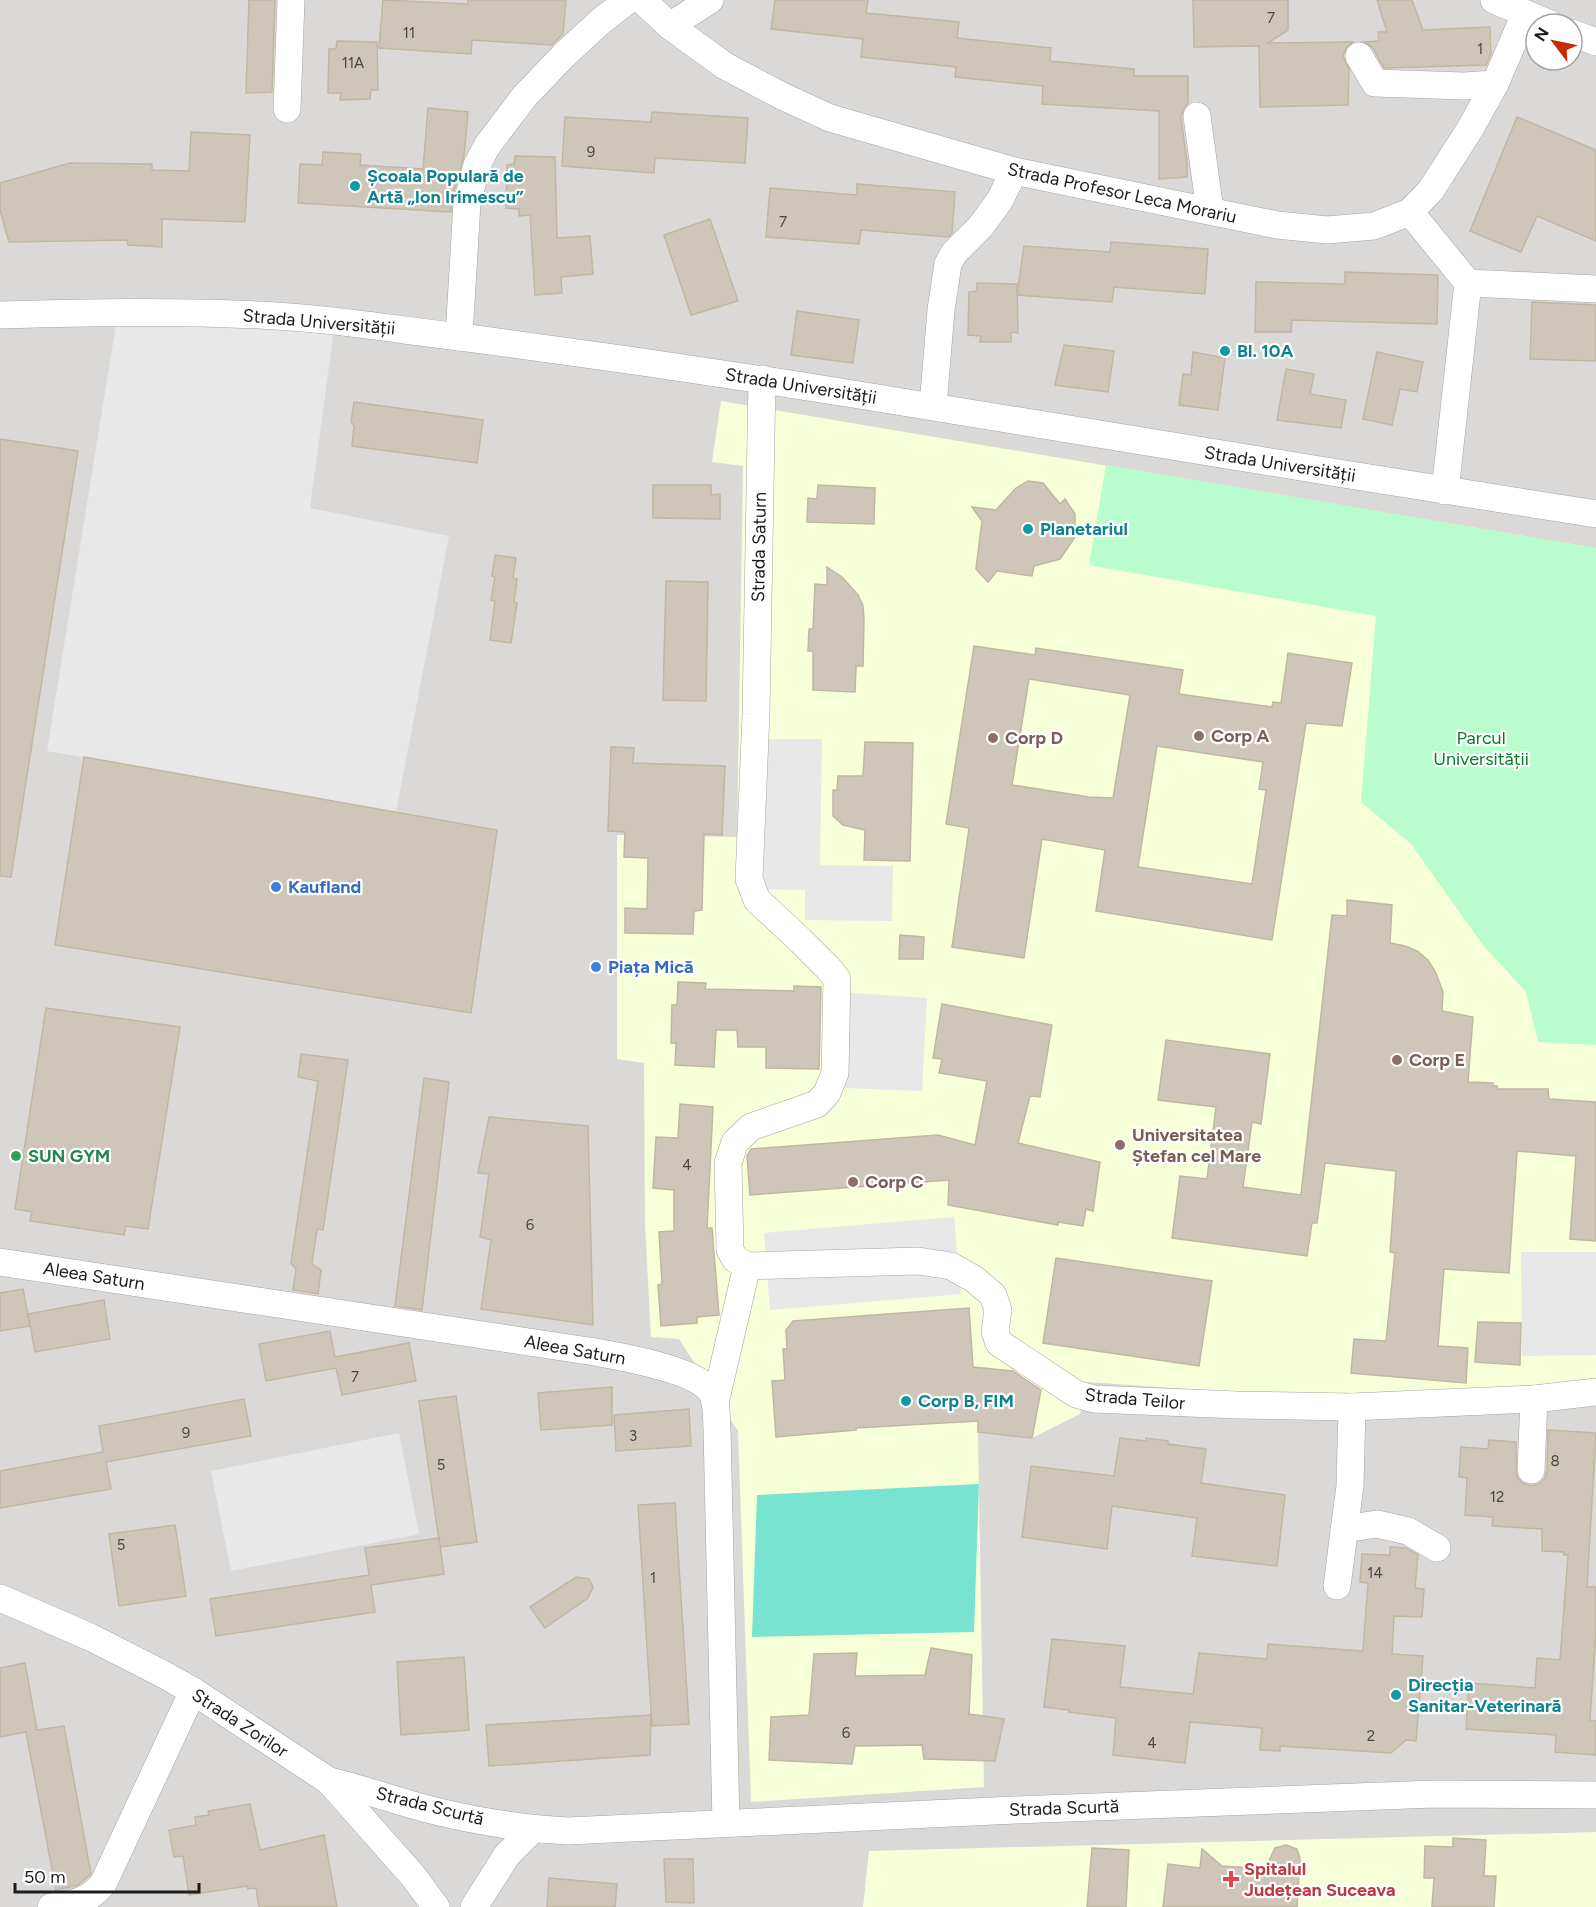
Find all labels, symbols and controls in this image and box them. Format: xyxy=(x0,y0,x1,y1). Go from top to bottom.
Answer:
house number: 7 xyxy=(1267,9,1275,27)
north arrow xyxy=(1524,12,1584,72)
house number: 11 xyxy=(403,24,415,42)
text: N xyxy=(1530,24,1553,45)
house number: 1 xyxy=(1477,40,1483,58)
house number: 11A xyxy=(342,54,364,72)
house number: 9 xyxy=(587,143,595,161)
street label: Strada Profesor Leca Morariu xyxy=(1005,158,1239,228)
place label: Școala Populară de Artă „Ion Irimescu” xyxy=(367,165,524,208)
marker: Școala Populară de Artă „Ion Irimescu” xyxy=(348,179,362,193)
house number: 7 xyxy=(779,213,787,231)
street label: Strada Universității xyxy=(242,304,396,340)
place label: Bl. 10A xyxy=(1237,340,1293,362)
marker: Bl. 10A xyxy=(1218,344,1232,358)
street label: Strada Universității xyxy=(724,363,878,409)
street label: Strada Universității xyxy=(1203,441,1357,487)
street label: Strada Saturn xyxy=(747,492,771,602)
place label: Planetariul xyxy=(1040,518,1128,540)
marker: Planetariul xyxy=(1021,522,1035,536)
place label: Corp A xyxy=(1211,725,1269,747)
place label: Corp D xyxy=(1005,727,1063,749)
park label: Parcul Universității xyxy=(1433,727,1529,770)
marker: Corp A xyxy=(1192,729,1206,743)
marker: Corp D xyxy=(986,731,1000,745)
place label: Kaufland xyxy=(288,876,361,898)
marker: Kaufland xyxy=(269,880,283,894)
place label: Piața Mică xyxy=(608,956,694,978)
marker: Piața Mică xyxy=(589,960,603,974)
place label: Corp E xyxy=(1409,1049,1465,1071)
marker: Corp E xyxy=(1390,1053,1404,1067)
place label: Universitatea Ștefan cel Mare xyxy=(1132,1124,1261,1167)
marker: Universitatea Ștefan cel Mare xyxy=(1113,1138,1127,1152)
place label: SUN GYM xyxy=(28,1145,110,1167)
marker: SUN GYM xyxy=(9,1149,23,1163)
house number: 4 xyxy=(682,1156,692,1174)
place label: Corp C xyxy=(865,1171,923,1193)
marker: Corp C xyxy=(846,1175,860,1189)
house number: 6 xyxy=(526,1216,535,1234)
street label: Aleea Saturn xyxy=(42,1257,146,1295)
street label: Aleea Saturn xyxy=(523,1330,627,1370)
house number: 7 xyxy=(351,1368,359,1386)
street label: Strada Teilor xyxy=(1084,1384,1186,1414)
place label: Corp B, FIM xyxy=(918,1390,1014,1412)
marker: Corp B, FIM xyxy=(899,1394,913,1408)
house number: 9 xyxy=(182,1424,190,1442)
house number: 3 xyxy=(629,1427,637,1445)
house number: 8 xyxy=(1550,1452,1560,1470)
house number: 5 xyxy=(437,1456,445,1474)
house number: 12 xyxy=(1490,1488,1504,1506)
house number: 5 xyxy=(117,1536,125,1554)
house number: 14 xyxy=(1367,1564,1383,1582)
house number: 1 xyxy=(650,1569,656,1587)
place label: Direcția Sanitar-Veterinară xyxy=(1408,1674,1561,1717)
street label: Strada Zorilor xyxy=(188,1684,292,1762)
marker: Direcția Sanitar-Veterinară xyxy=(1389,1688,1403,1702)
house number: 6 xyxy=(842,1724,851,1742)
house number: 2 xyxy=(1367,1727,1375,1745)
house number: 4 xyxy=(1147,1734,1157,1752)
street label: Strada Scurtă xyxy=(374,1782,486,1830)
street label: Strada Scurtă xyxy=(1009,1795,1119,1821)
scale bar xyxy=(15,1856,200,1894)
place label: Spitalul Județean Suceava xyxy=(1244,1858,1396,1901)
text: 50 m xyxy=(24,1866,66,1888)
marker: Spitalul Județean Suceava xyxy=(1222,1870,1240,1888)

